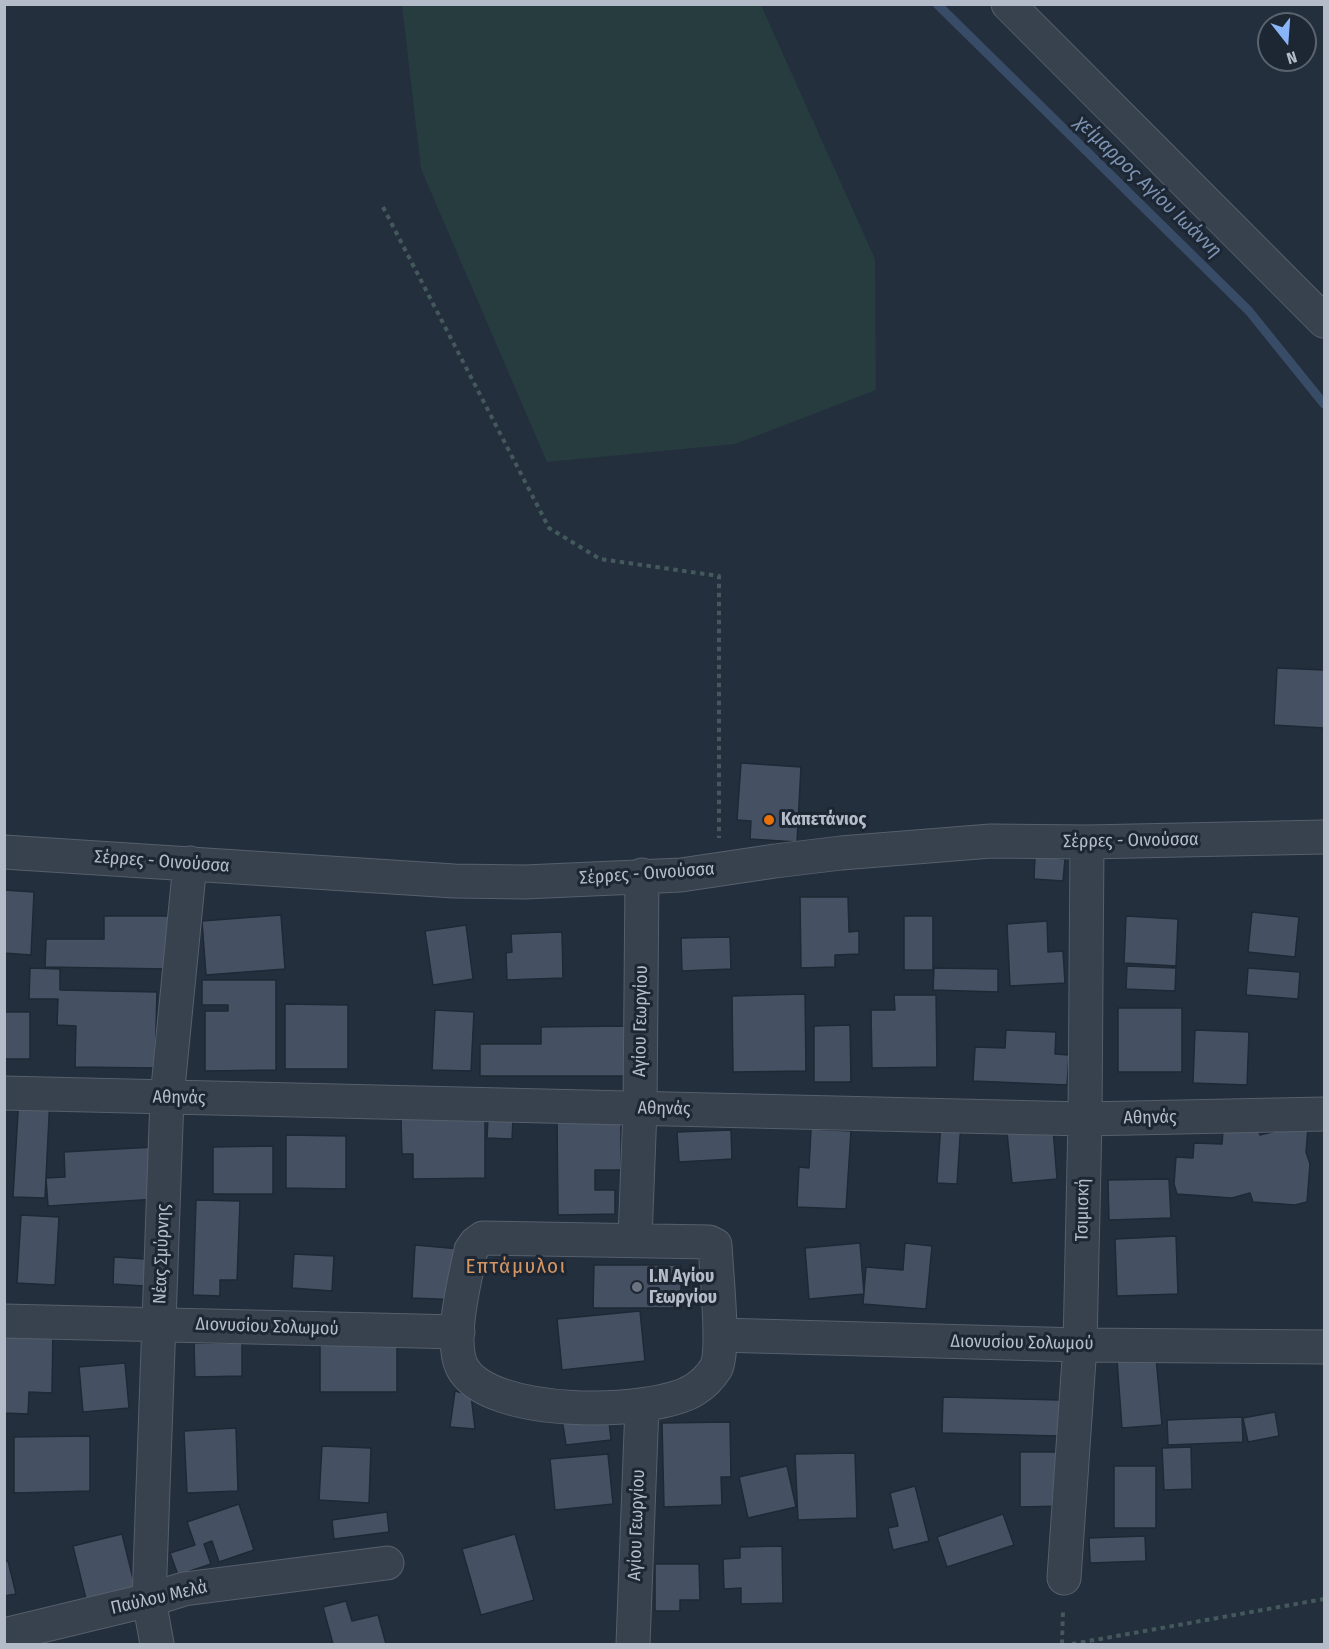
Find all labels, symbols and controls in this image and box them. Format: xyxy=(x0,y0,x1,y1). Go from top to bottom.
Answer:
north arrow xyxy=(1257,12,1317,72)
text: N xyxy=(1284,47,1299,68)
water label: χείμαρρος Αγίου Ιωάννη xyxy=(1070,111,1226,263)
place label: Καπετάνιος xyxy=(781,809,866,831)
marker: Καπετάνιος xyxy=(762,813,776,827)
street label: Σέρρες - Οινούσσα xyxy=(1063,829,1199,853)
street label: Σέρρες - Οινούσσα xyxy=(94,847,230,877)
street label: Σέρρες - Οινούσσα xyxy=(579,859,715,889)
street label: Αγίου Γεωργίου xyxy=(629,965,653,1077)
street label: Αθηνάς xyxy=(152,1087,206,1109)
street label: Αθηνάς xyxy=(637,1098,691,1120)
street label: Αθηνάς xyxy=(1123,1107,1177,1129)
street label: Τσιμισκή xyxy=(1072,1178,1094,1242)
street label: Νέας Σμύρνης xyxy=(149,1203,175,1305)
district label: Επτάμυλοι xyxy=(466,1254,566,1280)
place label: Ι.Ν Αγίου Γεωργίου xyxy=(649,1266,717,1308)
marker: Ι.Ν Αγίου Γεωργίου xyxy=(630,1280,644,1294)
street label: Διονυσίου Σολωμού xyxy=(195,1314,339,1340)
street label: Διονυσίου Σολωμού xyxy=(950,1331,1094,1355)
street label: Αγίου Γεωργίου xyxy=(624,1469,650,1581)
street label: Παύλου Μελά xyxy=(109,1576,209,1620)

